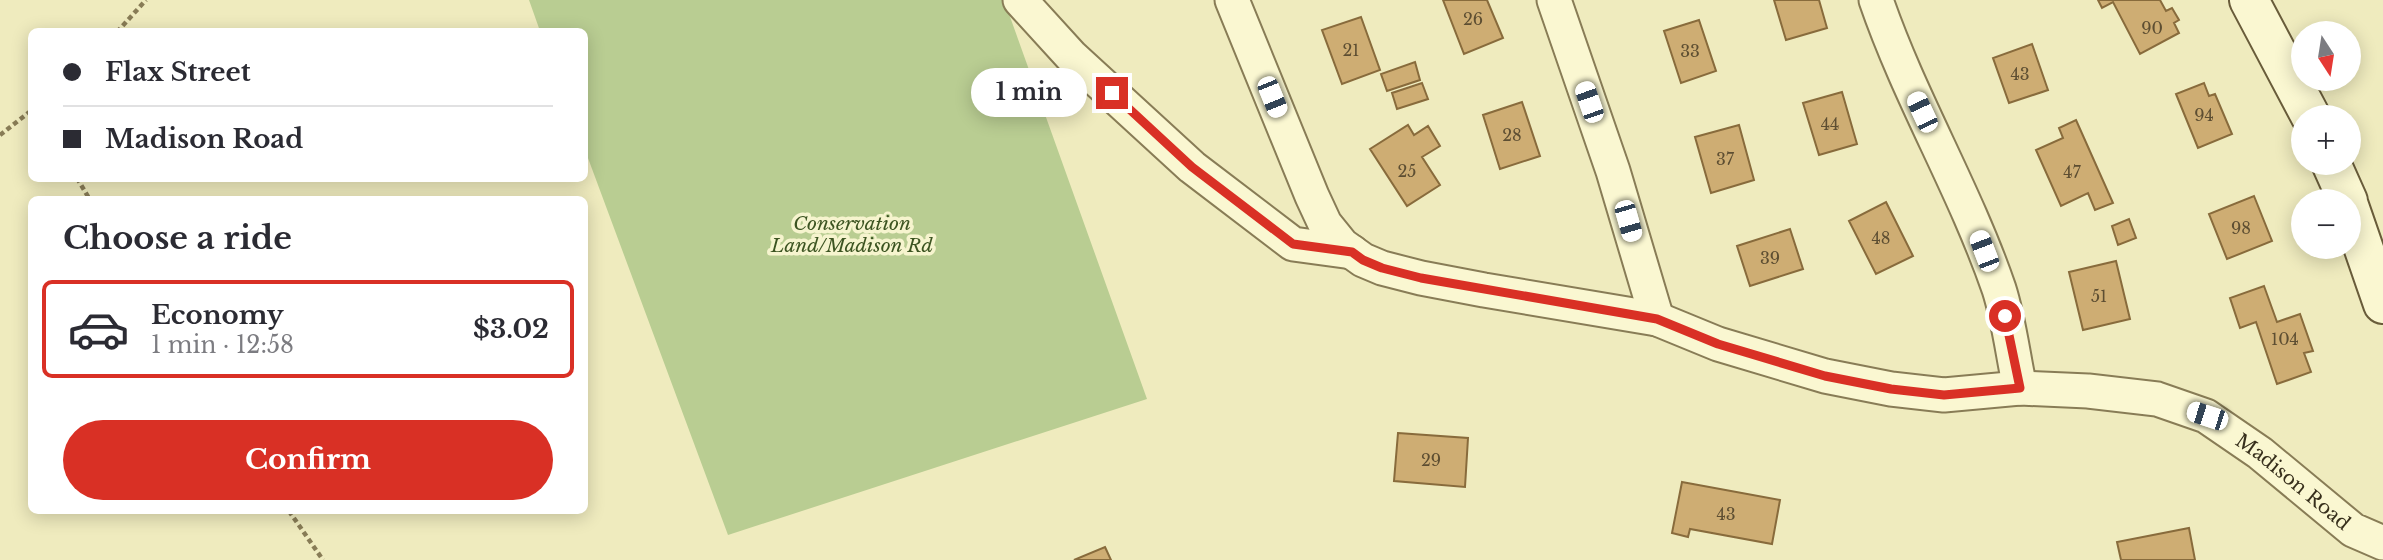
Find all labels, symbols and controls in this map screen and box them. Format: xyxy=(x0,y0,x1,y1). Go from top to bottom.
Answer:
house number: 26 xyxy=(1463,9,1483,29)
house number: 90 xyxy=(2141,18,2163,38)
north arrow xyxy=(2291,21,2361,91)
map controls xyxy=(2291,21,2361,259)
house number: 21 xyxy=(1343,40,1360,60)
house number: 33 xyxy=(1680,41,1700,61)
text: Flax Street xyxy=(105,56,251,88)
house number: 43 xyxy=(2010,64,2030,84)
callout: 1 min xyxy=(972,68,1088,118)
car xyxy=(1255,74,1290,120)
route end xyxy=(1096,77,1128,109)
text: 1 min xyxy=(996,78,1062,106)
car xyxy=(1573,79,1606,125)
car xyxy=(1904,89,1941,135)
house number: 94 xyxy=(2194,105,2214,125)
button: + xyxy=(2291,105,2361,175)
house number: 44 xyxy=(1821,114,1839,134)
text: Madison Road xyxy=(105,123,303,155)
house number: 28 xyxy=(1502,125,1522,145)
house number: 37 xyxy=(1716,149,1735,169)
house number: 25 xyxy=(1398,161,1416,181)
house number: 47 xyxy=(2063,162,2082,182)
button: − xyxy=(2291,189,2361,259)
car xyxy=(1613,198,1644,244)
park label: Conservation Land/Madison Rd xyxy=(770,212,934,257)
text: Choose a ride xyxy=(63,218,292,258)
house number: 98 xyxy=(2231,218,2251,238)
house number: 48 xyxy=(1871,228,1891,248)
car xyxy=(1967,228,2002,274)
house number: 39 xyxy=(1760,248,1780,268)
house number: 51 xyxy=(2091,286,2107,306)
icon: car xyxy=(67,298,130,361)
text: Economy xyxy=(151,299,284,331)
route start xyxy=(1989,300,2021,332)
text: $3.02 xyxy=(473,313,549,345)
house number: 104 xyxy=(2271,329,2299,349)
text: 1 min · 12:58 xyxy=(151,331,294,359)
car xyxy=(2184,400,2231,432)
button: Confirm xyxy=(63,420,553,500)
street label: Madison Road xyxy=(2231,429,2355,535)
house number: 29 xyxy=(1421,450,1441,470)
house number: 43 xyxy=(1716,504,1736,524)

